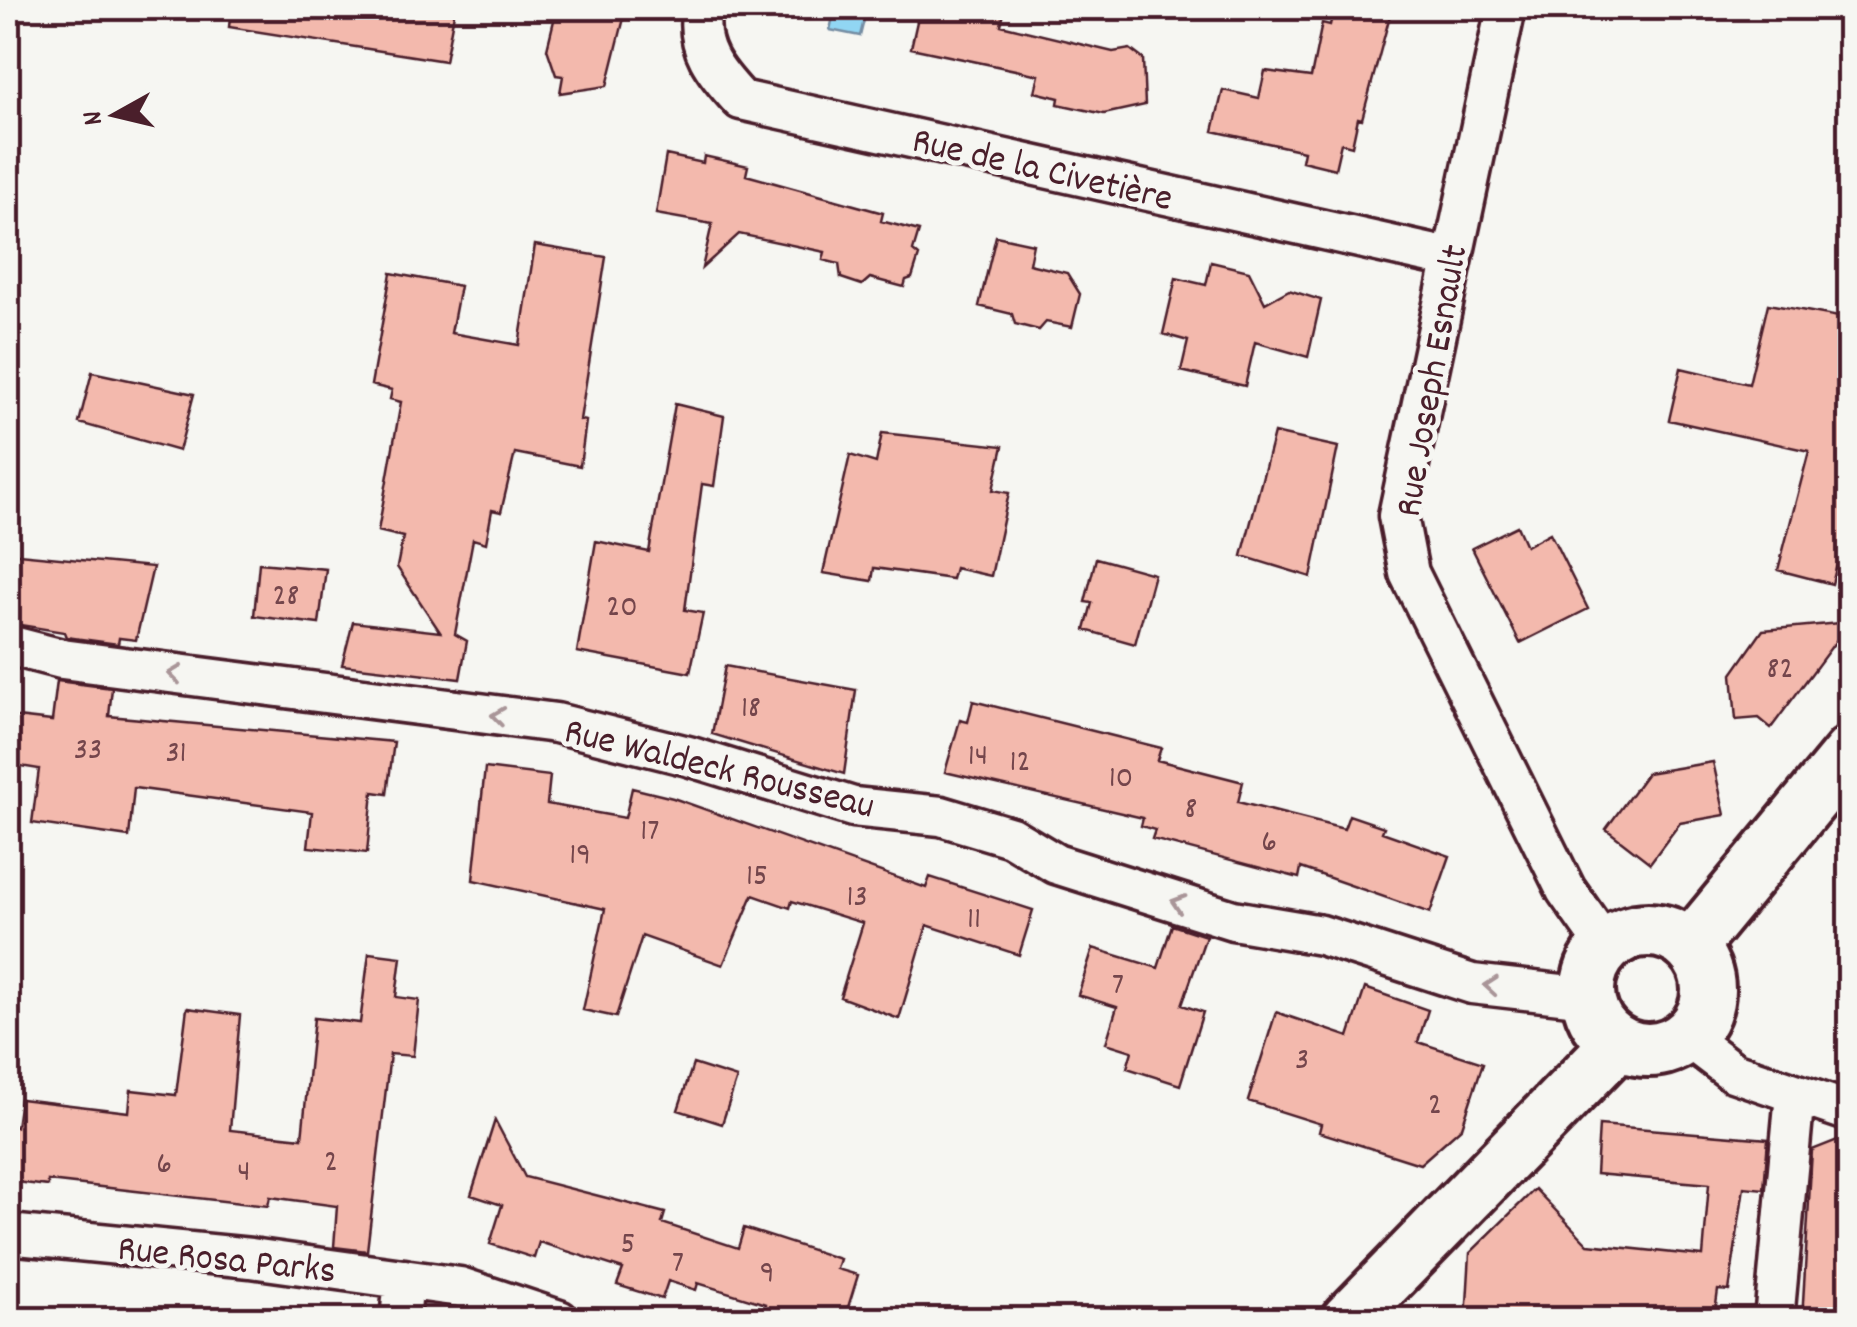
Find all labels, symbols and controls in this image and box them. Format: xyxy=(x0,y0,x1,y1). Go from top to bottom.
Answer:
north arrow xyxy=(65,65,165,165)
text: N xyxy=(74,108,116,127)
street label: Rue de la Civetière xyxy=(906,116,1177,229)
street label: Rue Joseph Esnault xyxy=(1383,241,1485,521)
house number: 28 xyxy=(273,575,299,621)
house number: 20 xyxy=(606,586,638,632)
house number: 82 xyxy=(1767,648,1793,694)
one-way arrow xyxy=(167,664,183,685)
house number: 18 xyxy=(741,687,761,733)
one-way arrow xyxy=(489,706,506,727)
street label: Rue Waldeck Rousseau xyxy=(558,706,880,836)
house number: 33 xyxy=(74,729,102,775)
house number: 31 xyxy=(165,732,187,778)
house number: 14 xyxy=(968,735,988,781)
house number: 12 xyxy=(1010,741,1031,787)
house number: 10 xyxy=(1109,757,1133,803)
house number: 8 xyxy=(1185,788,1197,834)
house number: 17 xyxy=(640,810,660,856)
house number: 6 xyxy=(1261,821,1277,867)
house number: 19 xyxy=(569,834,591,880)
house number: 15 xyxy=(746,855,768,901)
house number: 13 xyxy=(846,876,868,922)
one-way arrow xyxy=(1171,894,1188,914)
house number: 11 xyxy=(967,898,981,944)
house number: 7 xyxy=(1112,964,1124,1010)
one-way arrow xyxy=(1483,976,1499,997)
house number: 3 xyxy=(1295,1039,1309,1085)
house number: 2 xyxy=(1428,1084,1442,1130)
house number: 2 xyxy=(324,1141,338,1187)
house number: 6 xyxy=(156,1143,172,1189)
house number: 4 xyxy=(237,1151,251,1197)
house number: 5 xyxy=(621,1223,635,1269)
street label: Rue Rosa Parks xyxy=(115,1224,338,1301)
house number: 7 xyxy=(672,1242,684,1288)
house number: 9 xyxy=(760,1252,774,1298)

